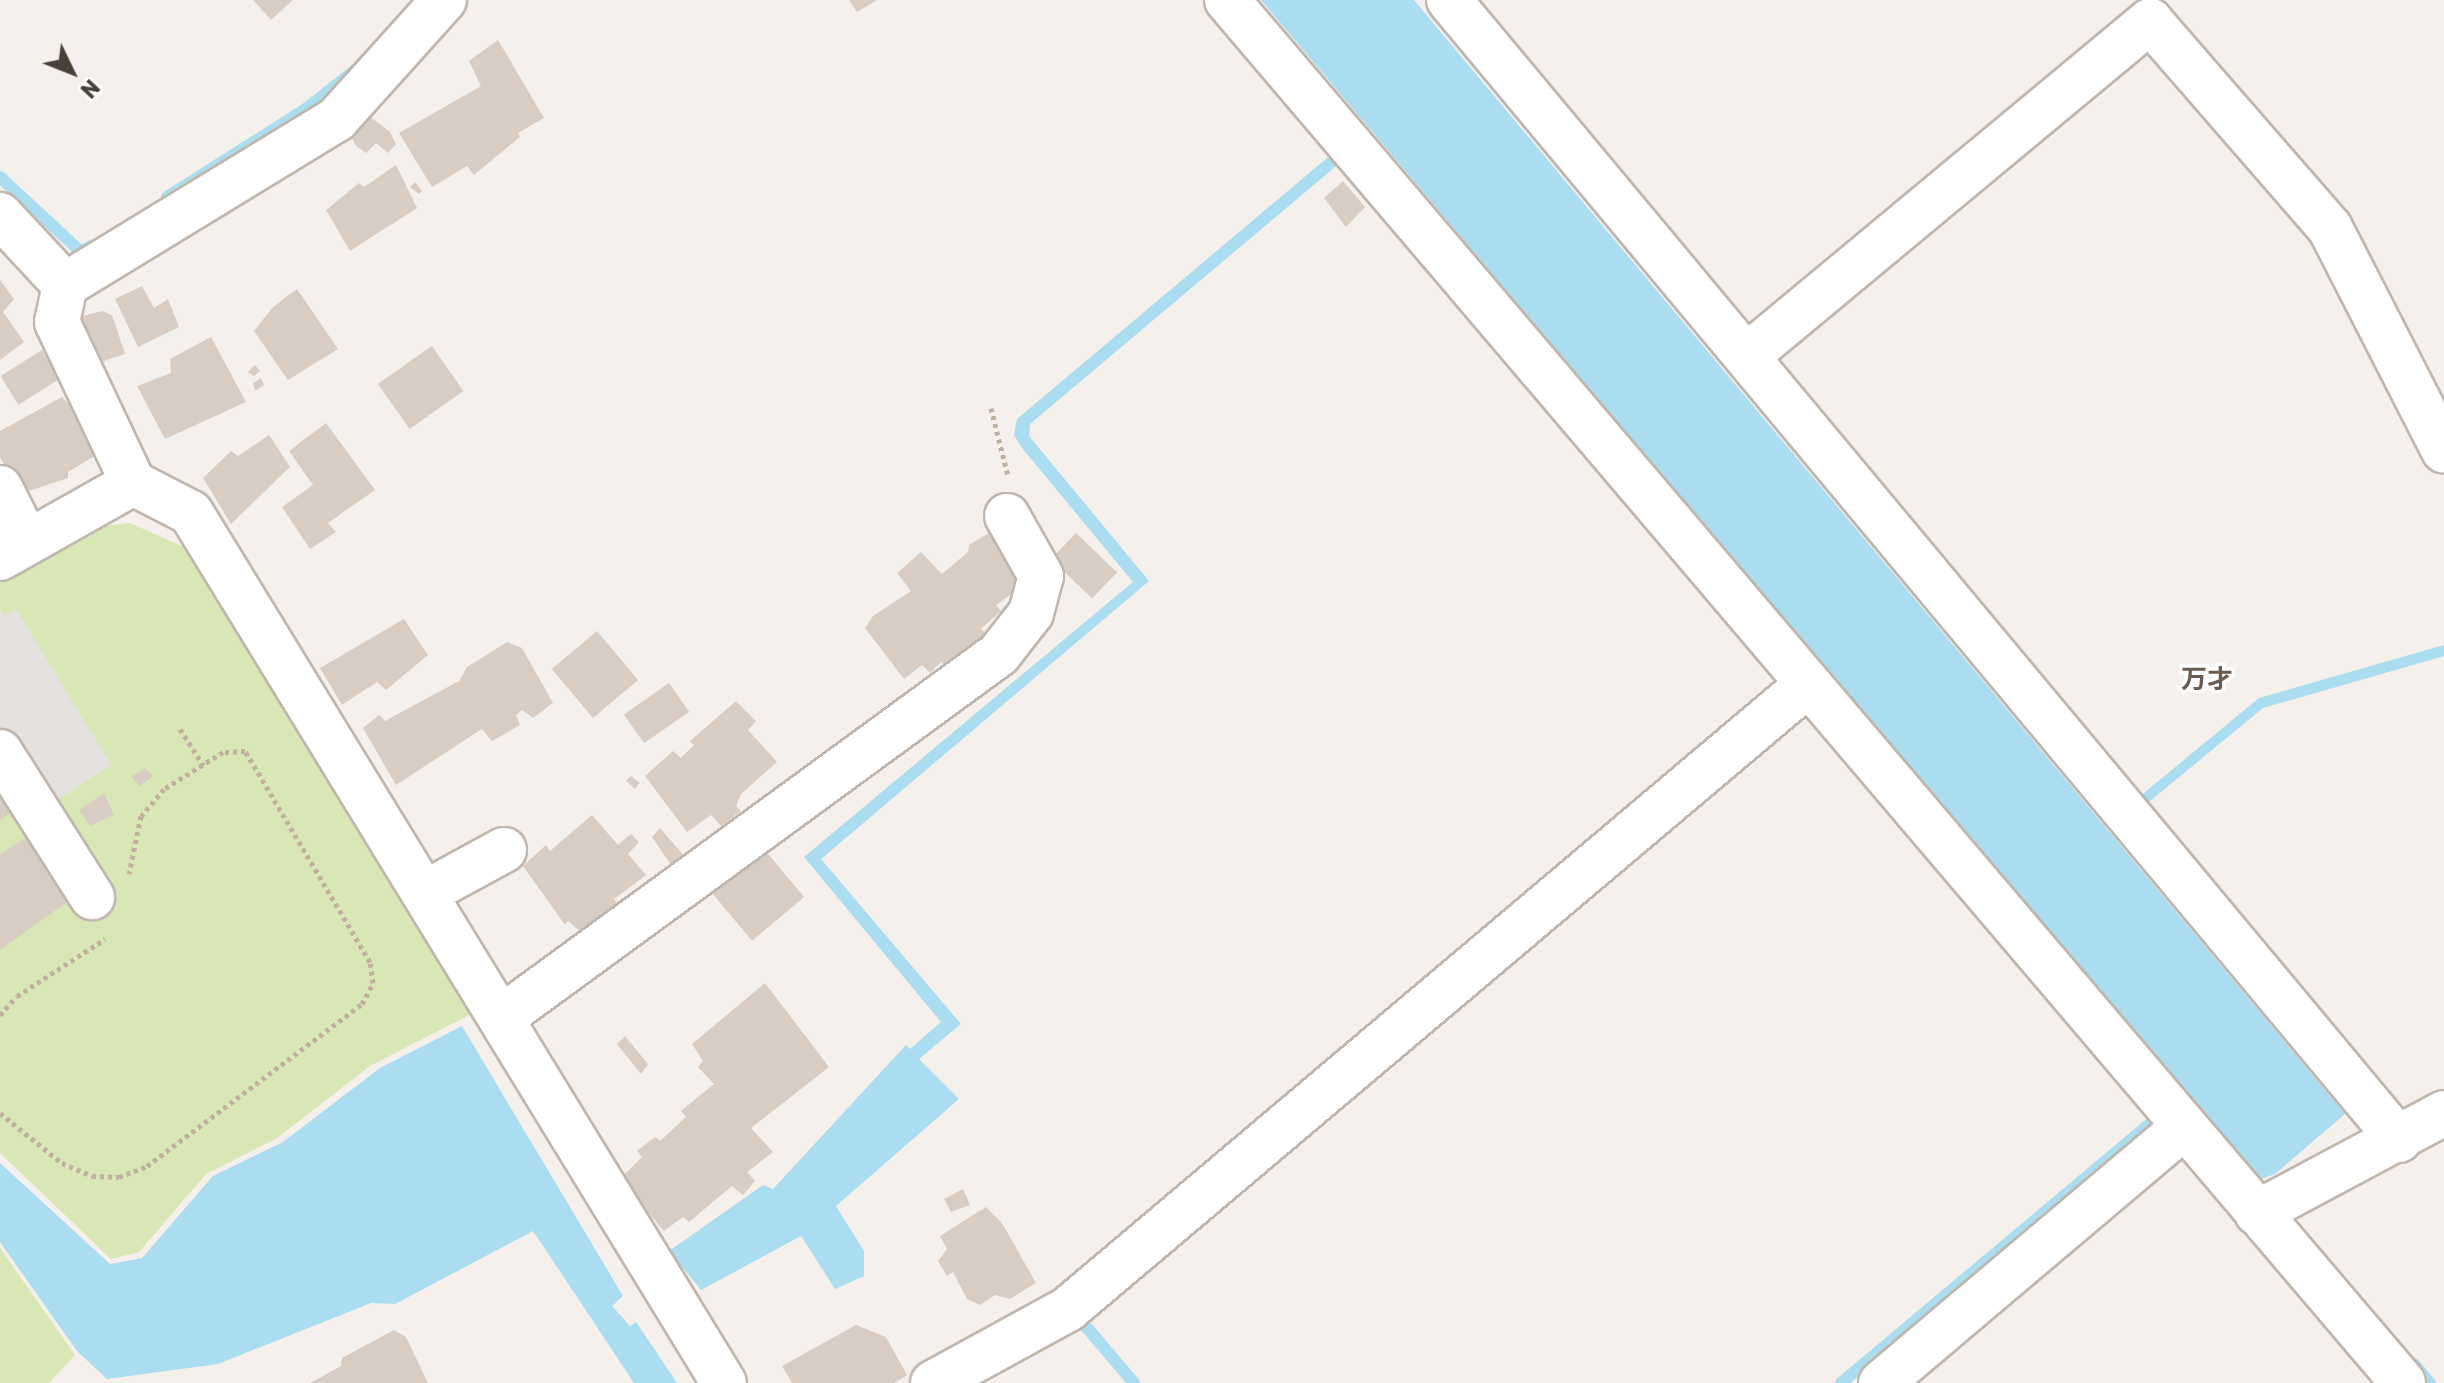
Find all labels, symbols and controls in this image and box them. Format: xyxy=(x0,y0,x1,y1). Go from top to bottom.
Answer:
north arrow xyxy=(32,32,112,112)
text: N xyxy=(75,74,105,104)
district label: 万才 xyxy=(2181,664,2233,696)

